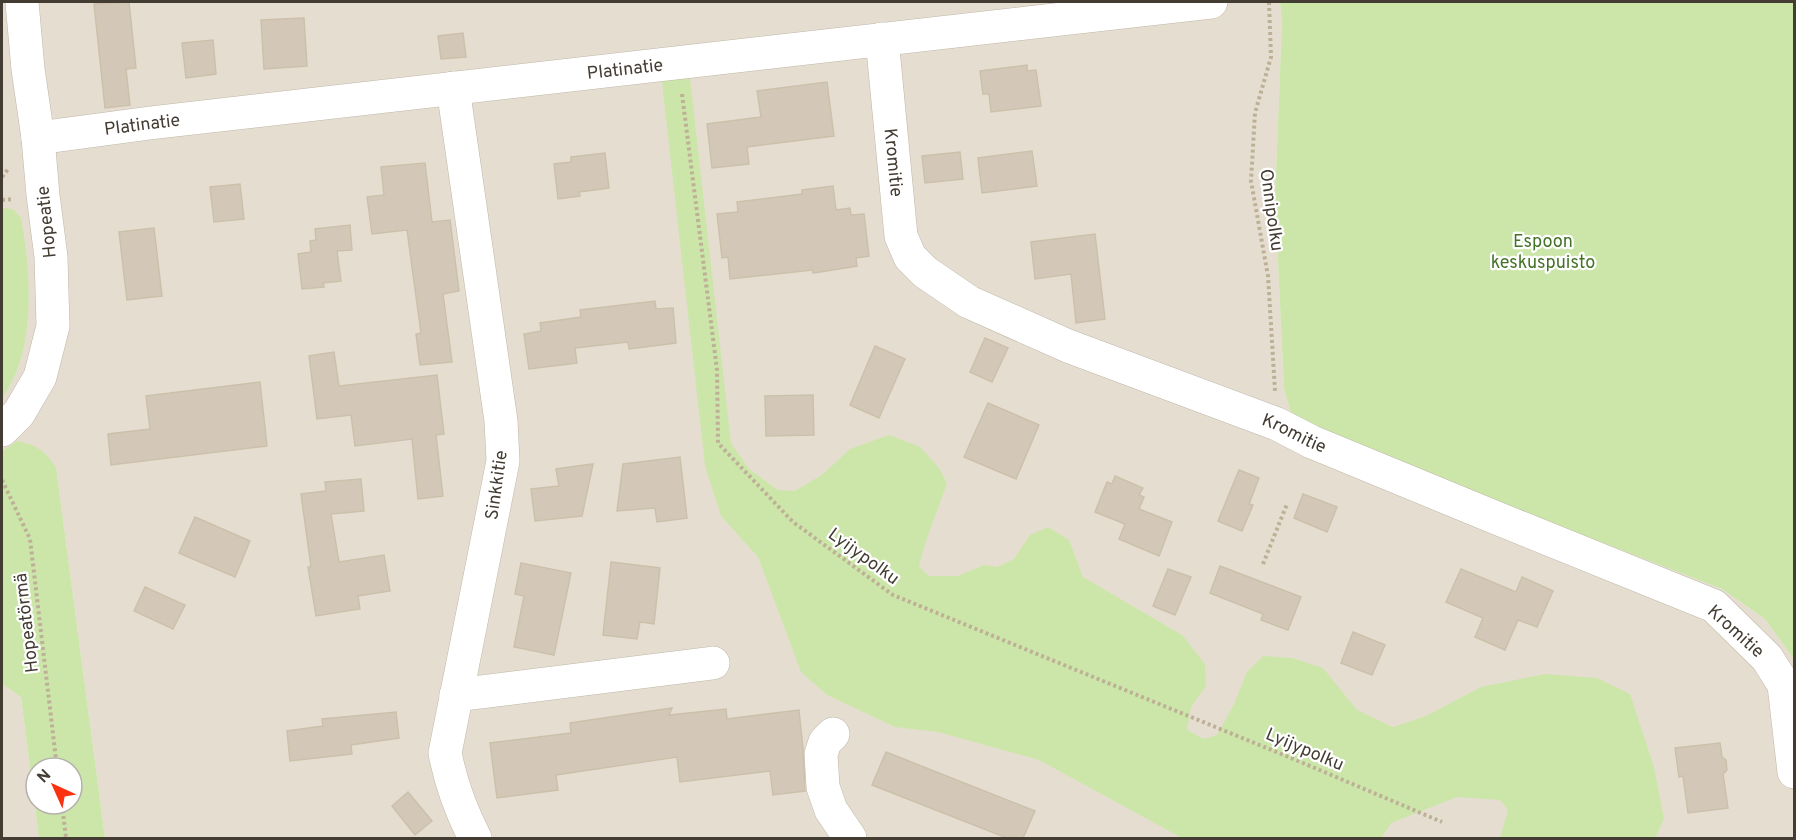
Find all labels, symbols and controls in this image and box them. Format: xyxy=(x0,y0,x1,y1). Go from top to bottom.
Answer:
street label: Platinatie xyxy=(586,55,664,86)
street label: Platinatie xyxy=(103,110,182,142)
street label: Kromitie xyxy=(878,127,907,198)
street label: Onnipolku xyxy=(1253,168,1288,253)
street label: Hopeatie xyxy=(32,185,63,259)
park label: Espoon keskuspuisto xyxy=(1491,231,1595,275)
street label: Kromitie xyxy=(1258,409,1329,460)
street label: Sinkkitie xyxy=(481,449,514,521)
street label: Lyijypolku xyxy=(823,524,903,591)
street label: Hopeatörmä xyxy=(10,572,45,674)
street label: Kromitie xyxy=(1702,601,1768,664)
street label: Lyijypolku xyxy=(1262,724,1347,777)
north arrow xyxy=(24,756,84,816)
text: N xyxy=(34,766,56,788)

